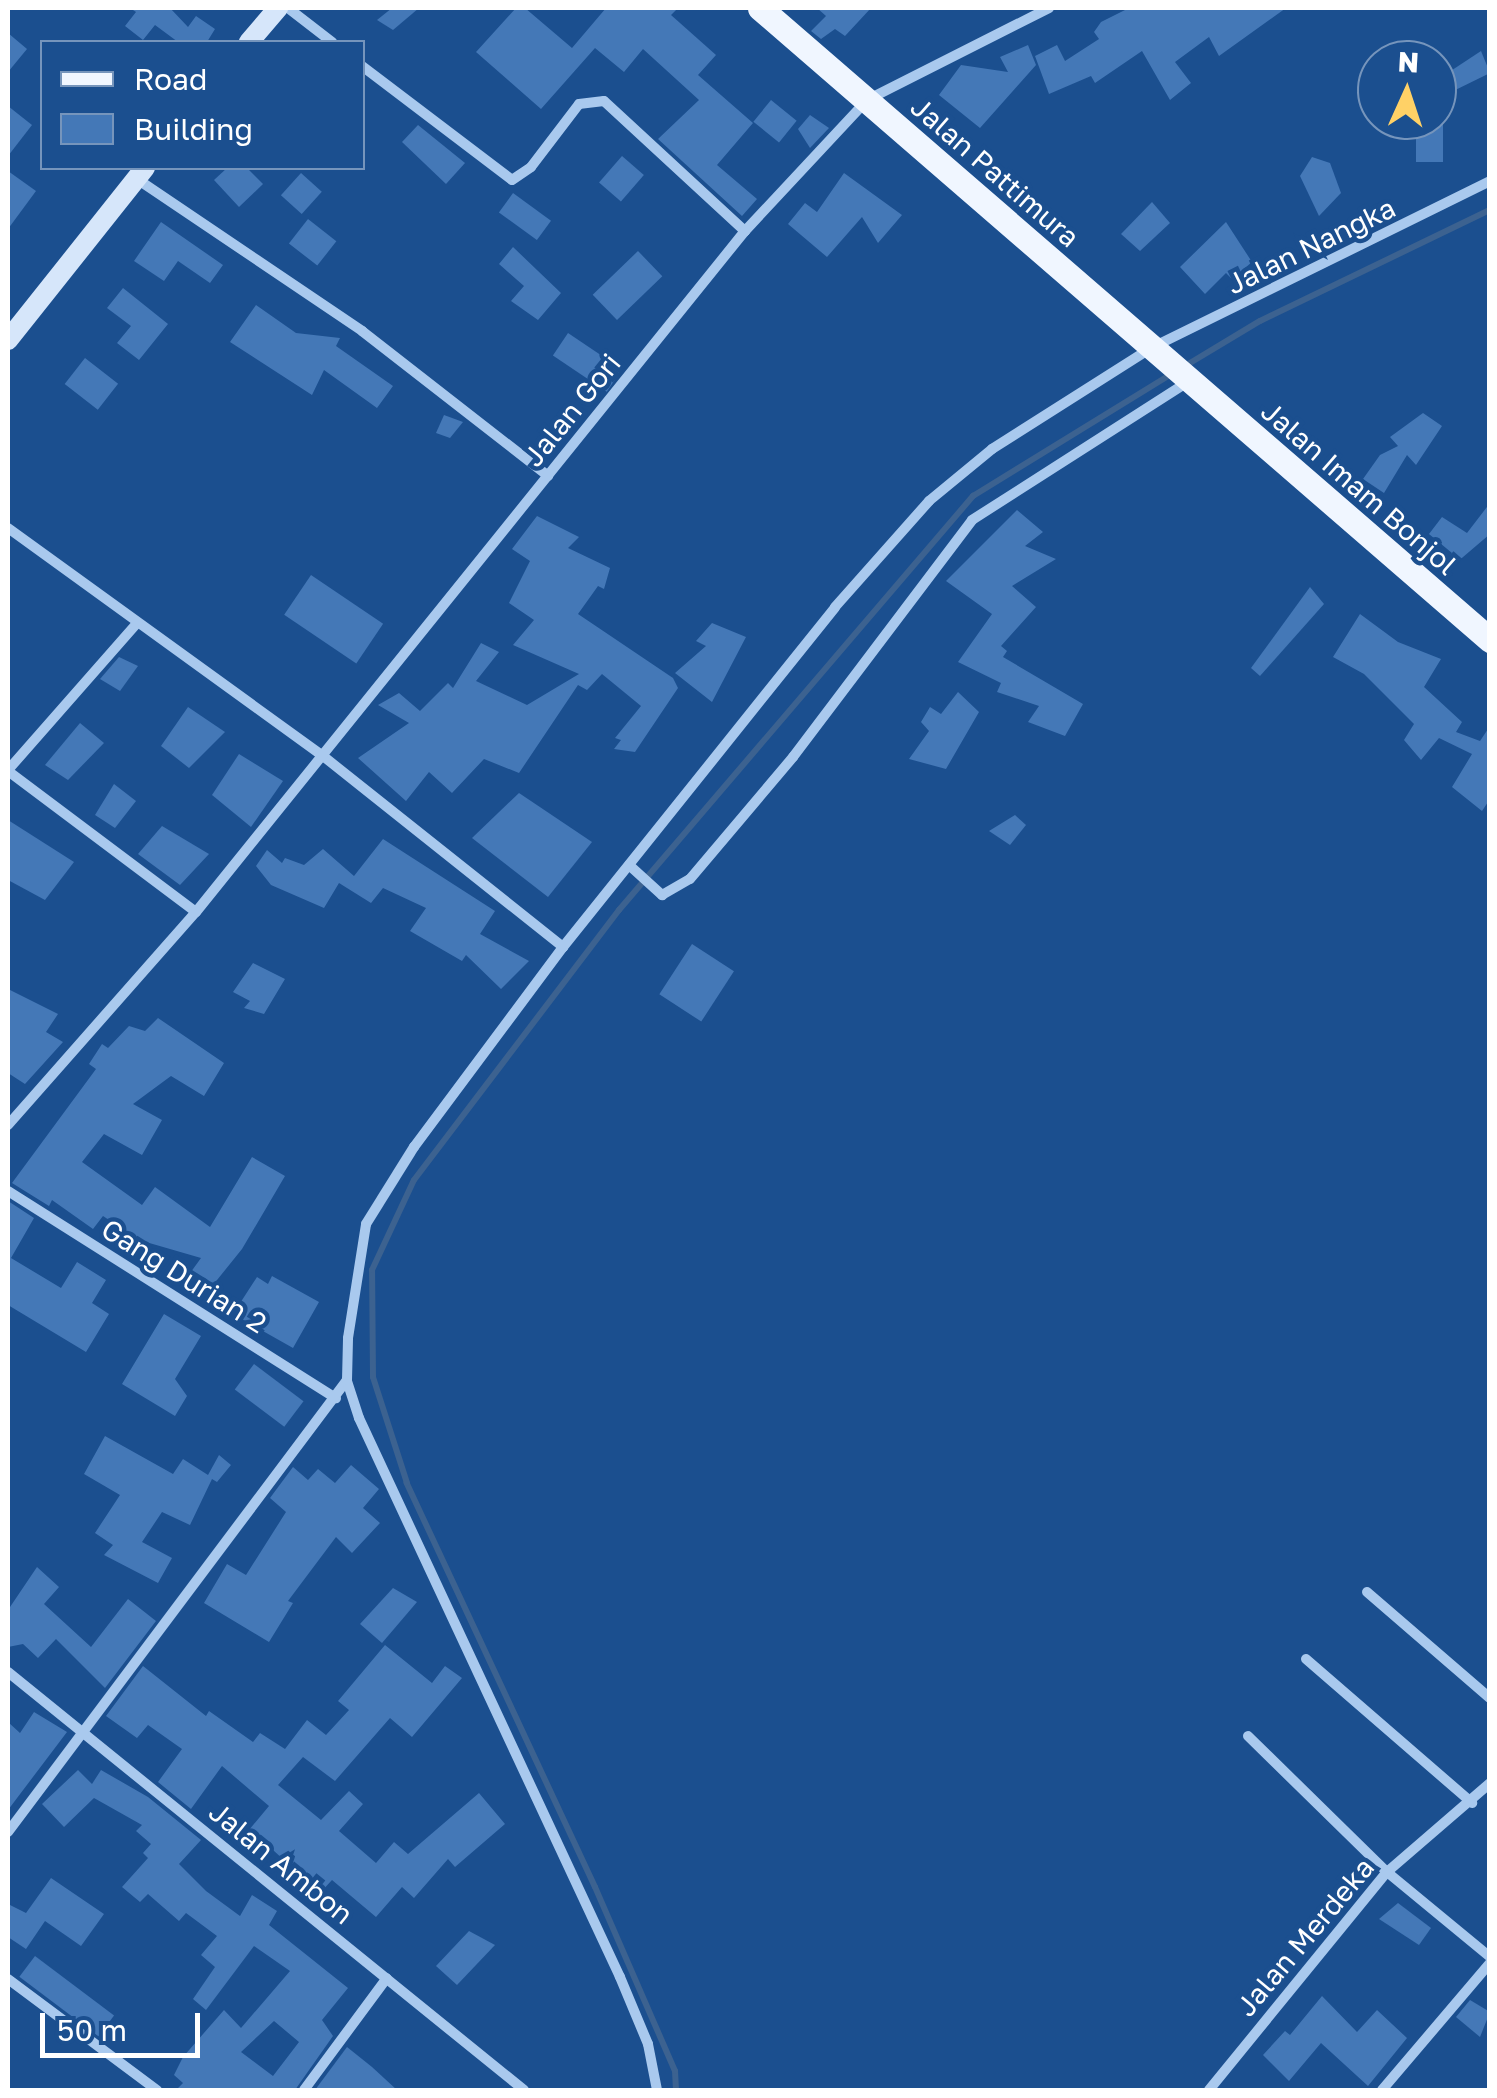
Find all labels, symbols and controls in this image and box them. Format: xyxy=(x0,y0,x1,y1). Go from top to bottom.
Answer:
legend xyxy=(40,40,365,170)
north arrow xyxy=(1357,40,1457,140)
text: N xyxy=(1397,45,1420,79)
text: Road xyxy=(134,61,208,97)
street label: Jalan Pattimura xyxy=(904,90,1086,254)
text: Building xyxy=(134,111,253,147)
street label: Jalan Nangka xyxy=(1221,191,1401,301)
street label: Jalan Gori xyxy=(516,347,628,473)
street label: Jalan Imam Bonjol xyxy=(1255,394,1463,582)
street label: Gang Durian 2 xyxy=(95,1212,273,1340)
street label: Jalan Ambon xyxy=(202,1795,360,1931)
street label: Jalan Merdeka xyxy=(1229,1851,1381,2023)
scale bar xyxy=(45,1993,205,2055)
text: 50 m xyxy=(57,2012,127,2048)

